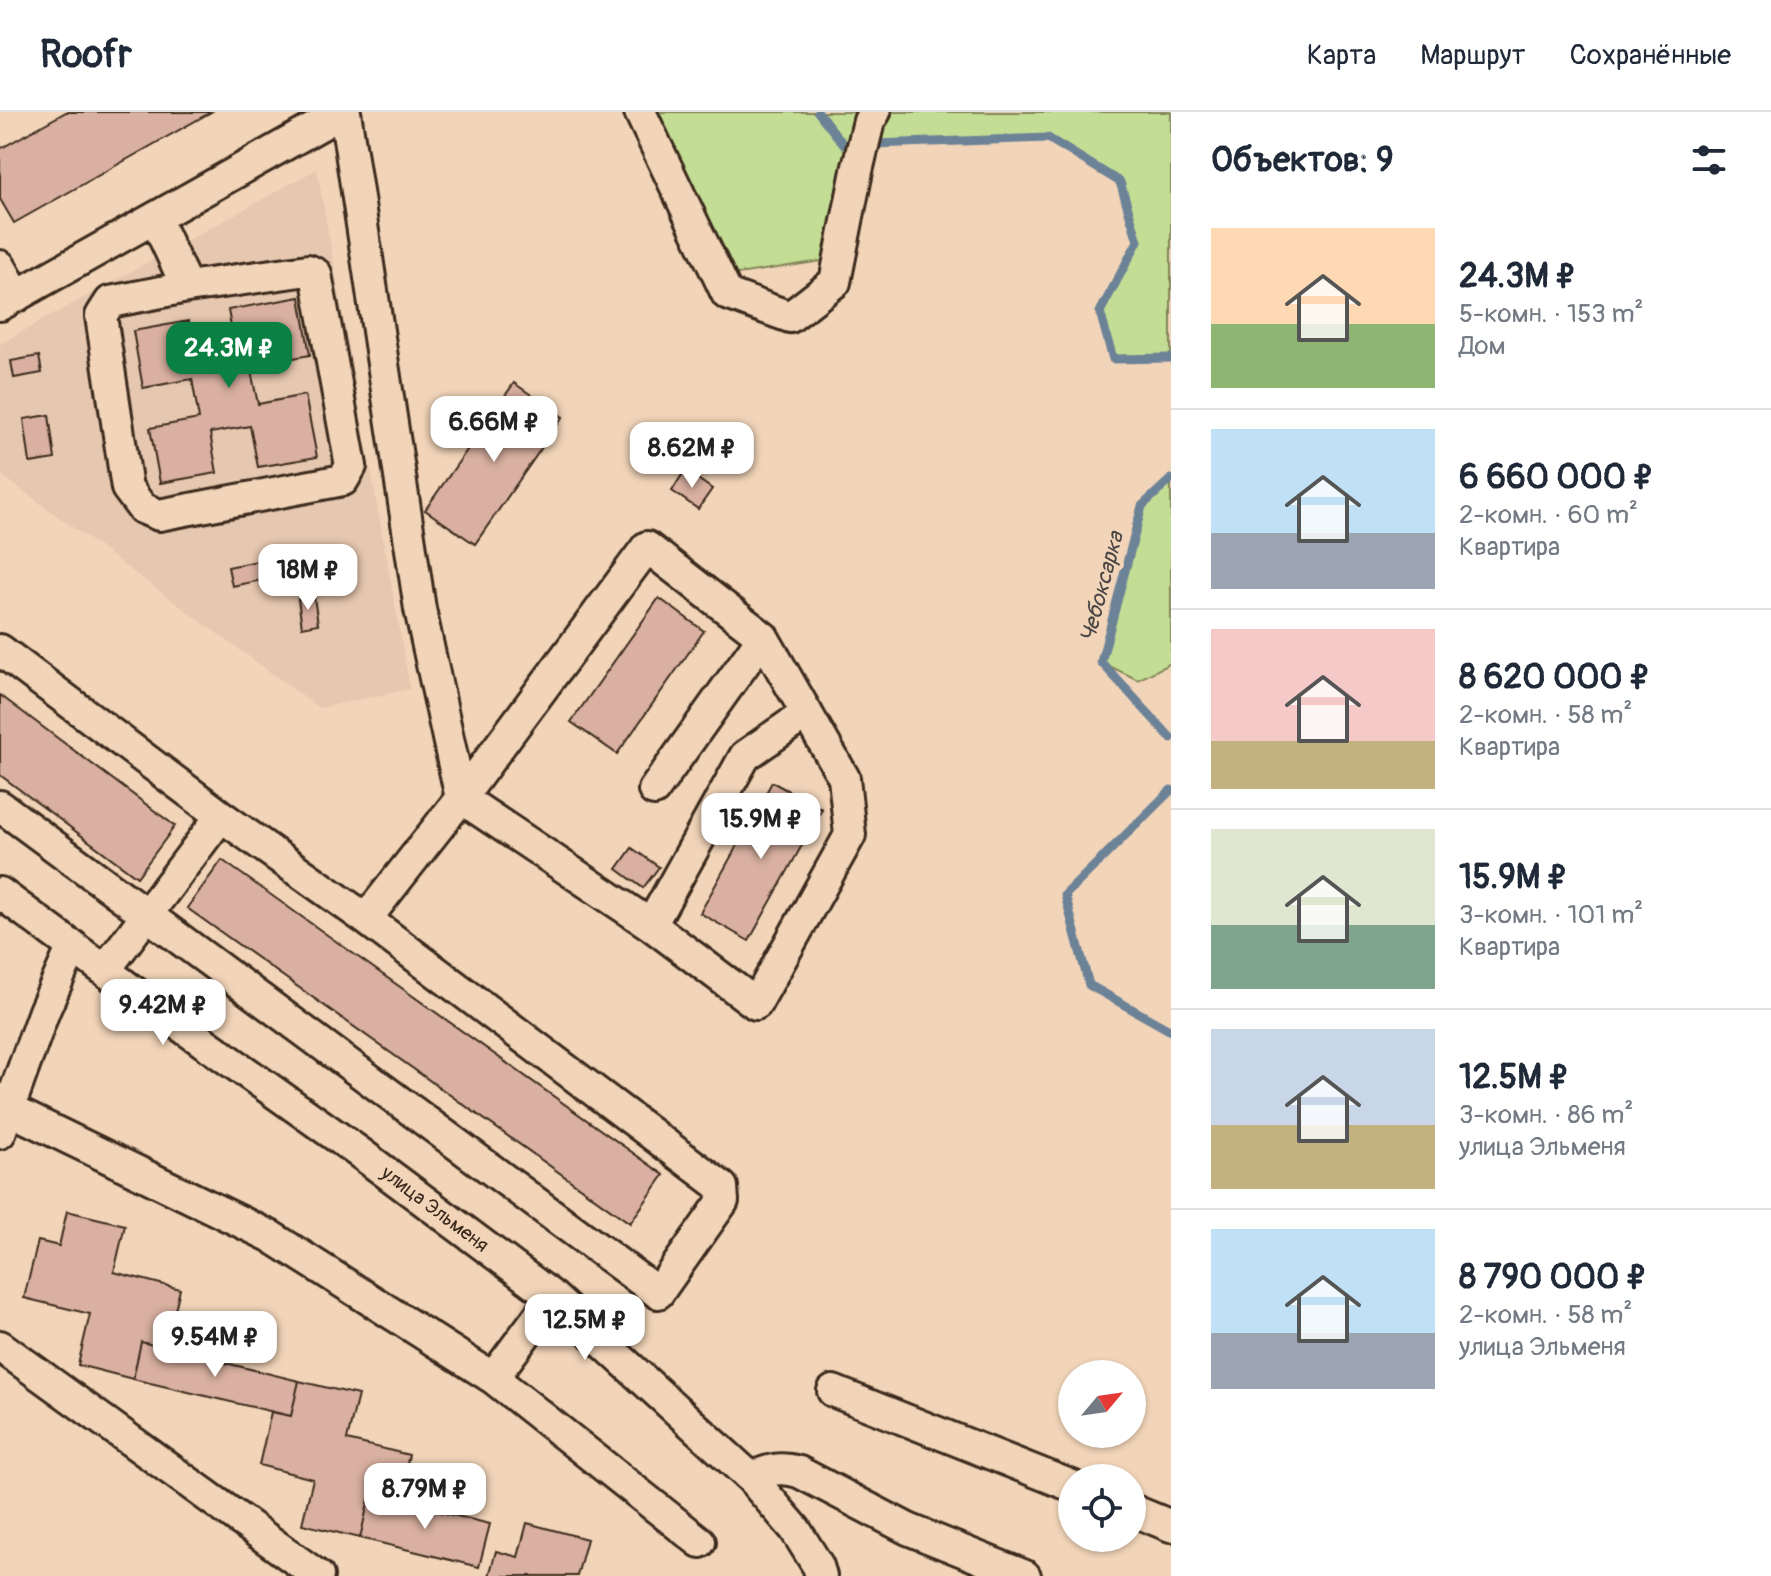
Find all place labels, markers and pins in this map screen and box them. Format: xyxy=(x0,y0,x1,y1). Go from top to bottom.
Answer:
pin: 24.3M ₽ xyxy=(155,322,303,390)
pin: 6.66M ₽ xyxy=(420,396,568,464)
pin: 8.62M ₽ xyxy=(618,422,766,490)
pin: 18M ₽ xyxy=(252,544,364,612)
pin: 15.9M ₽ xyxy=(687,793,835,861)
pin: 9.42M ₽ xyxy=(89,979,237,1047)
pin: 12.5M ₽ xyxy=(511,1294,659,1362)
pin: 9.54M ₽ xyxy=(141,1311,289,1379)
pin: 8.79M ₽ xyxy=(351,1463,499,1531)

